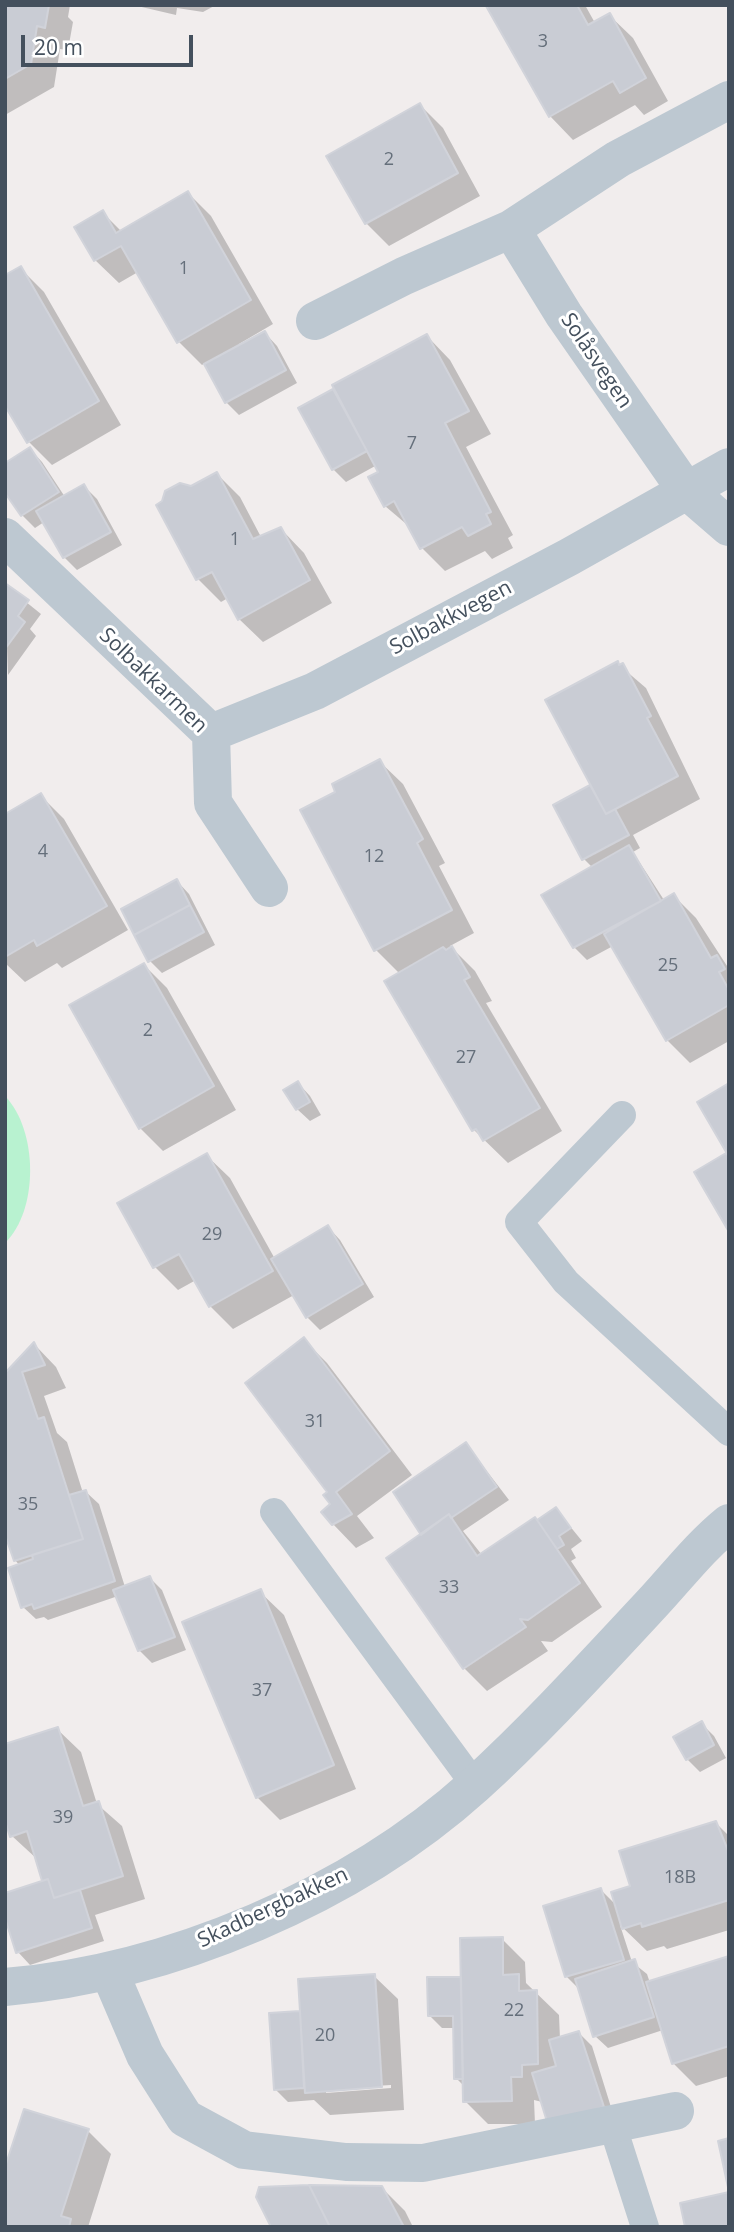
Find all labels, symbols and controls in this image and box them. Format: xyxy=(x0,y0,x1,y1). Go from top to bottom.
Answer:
scale bar xyxy=(24,21,196,65)
house number: 3 xyxy=(538,31,548,53)
text: 20 m xyxy=(34,33,83,61)
house number: 2 xyxy=(384,149,394,171)
house number: 1 xyxy=(179,258,189,280)
street label: Solåsvegen xyxy=(555,309,637,413)
house number: 7 xyxy=(407,433,417,455)
house number: 1 xyxy=(230,529,240,551)
street label: Solbakkvegen xyxy=(386,575,516,661)
street label: Solbakkarmen xyxy=(94,623,212,739)
house number: 4 xyxy=(38,841,48,863)
house number: 12 xyxy=(364,846,384,868)
house number: 25 xyxy=(658,955,678,977)
house number: 2 xyxy=(143,1020,153,1042)
house number: 27 xyxy=(456,1047,476,1069)
house number: 29 xyxy=(202,1224,222,1246)
house number: 31 xyxy=(305,1411,325,1433)
house number: 35 xyxy=(18,1494,38,1516)
house number: 33 xyxy=(439,1577,459,1599)
house number: 37 xyxy=(252,1680,272,1702)
house number: 39 xyxy=(53,1807,73,1829)
street label: Skadbergbakken xyxy=(194,1862,352,1954)
house number: 18B xyxy=(664,1867,696,1889)
house number: 22 xyxy=(504,2000,524,2022)
house number: 20 xyxy=(315,2025,335,2047)

